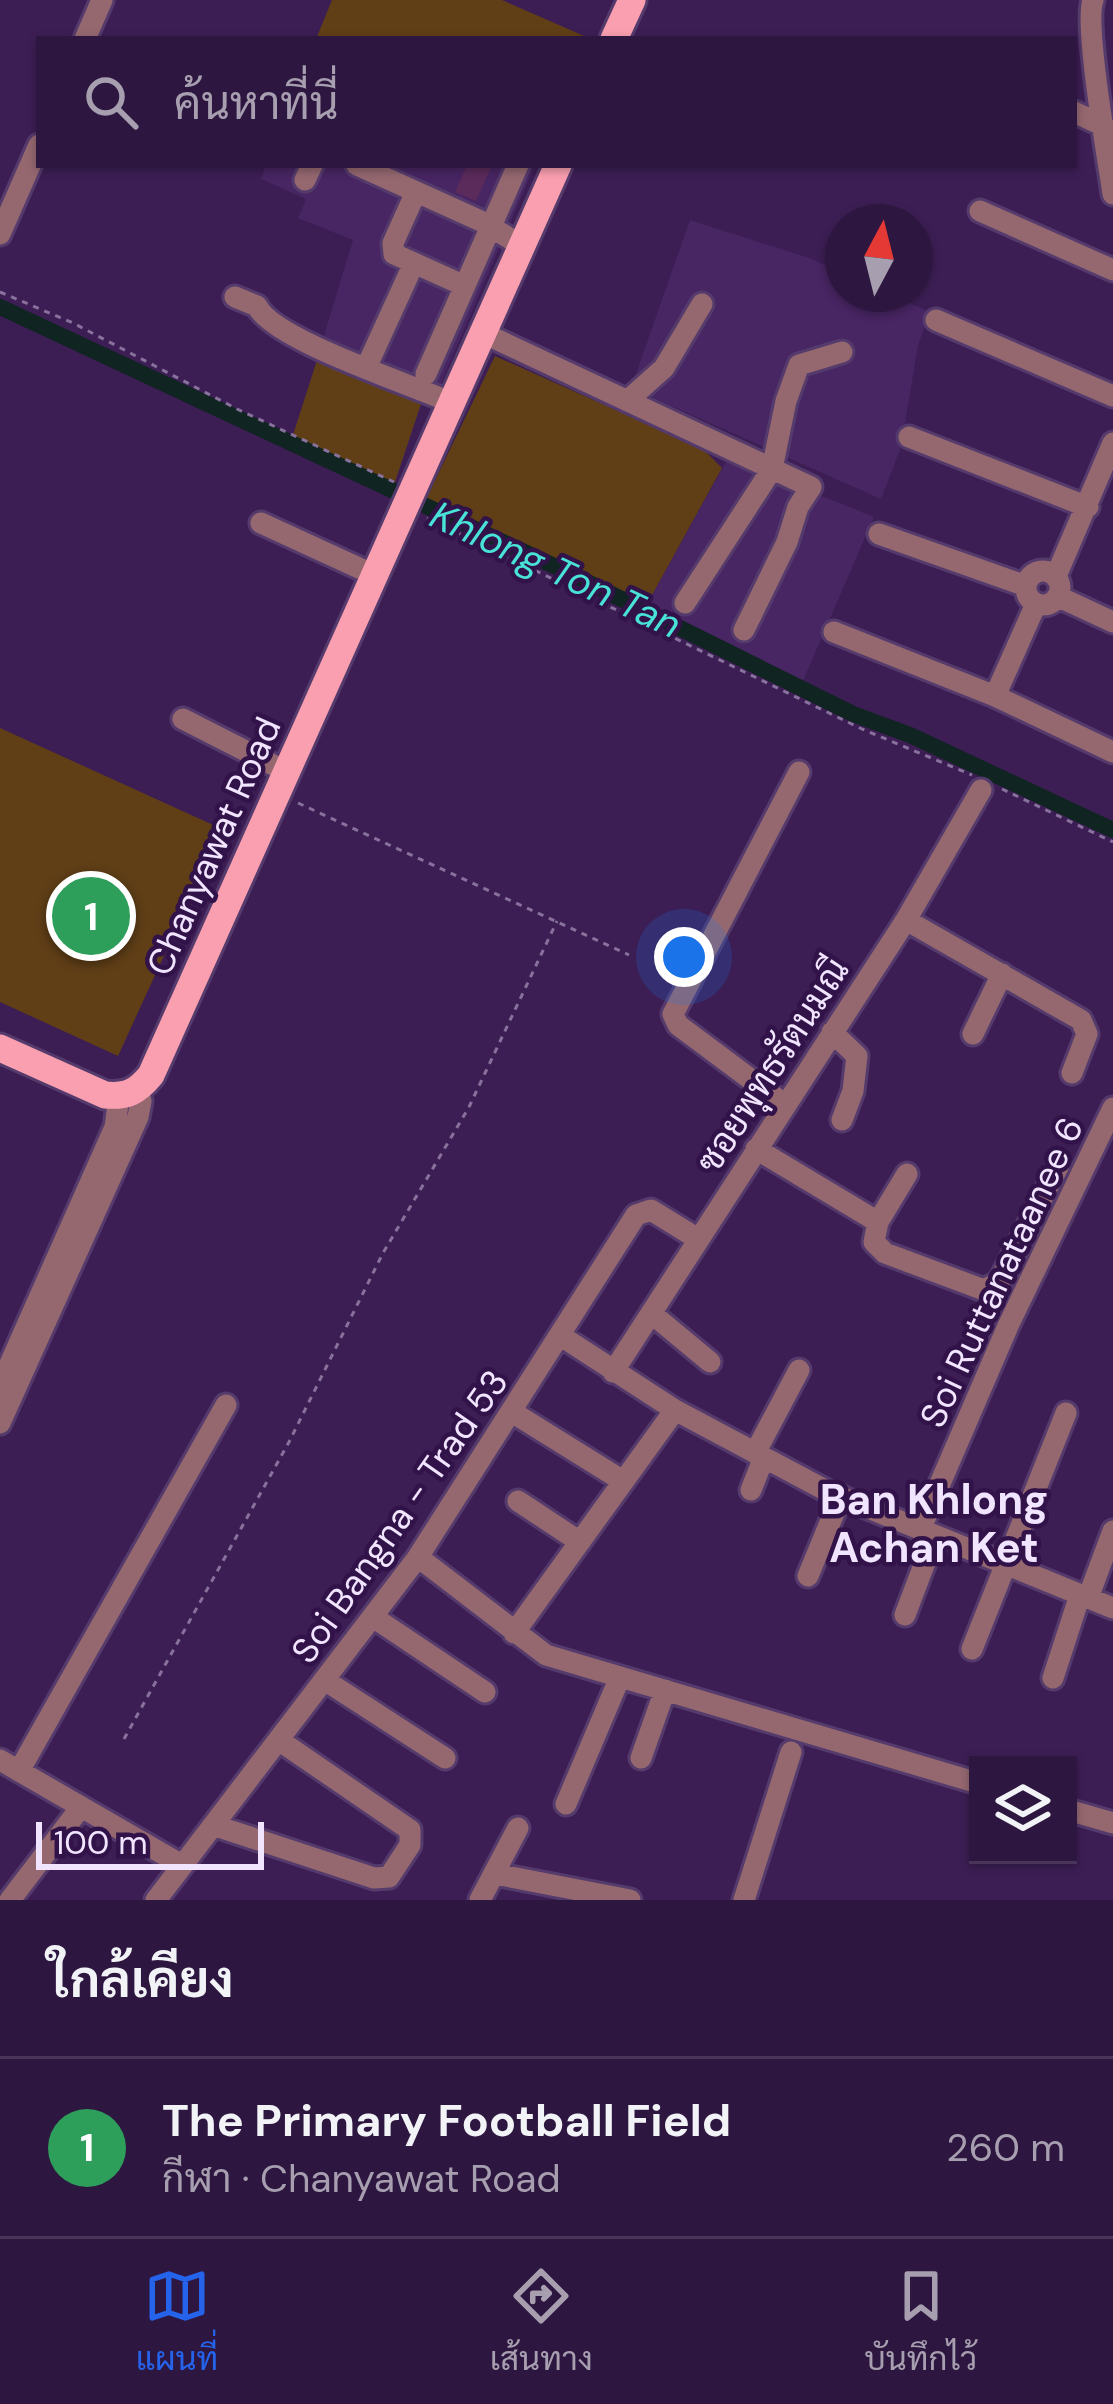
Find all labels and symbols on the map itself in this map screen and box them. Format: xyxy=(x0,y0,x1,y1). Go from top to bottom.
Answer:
north arrow xyxy=(825,204,933,312)
water label: Khlong Ton Tan xyxy=(422,489,689,650)
street label: Chanyawat Road xyxy=(136,710,291,983)
pin: 1 xyxy=(52,871,130,961)
your location xyxy=(654,927,714,987)
street label: ซอยพุทธรัตนมณี xyxy=(685,949,860,1182)
street label: Soi Ruttanataanee 6 xyxy=(909,1110,1094,1435)
street label: Soi Bangna - Trad 53 xyxy=(280,1360,518,1672)
district label: Ban Khlong Achan Ket xyxy=(820,1472,1048,1575)
scale bar xyxy=(36,1816,264,1869)

